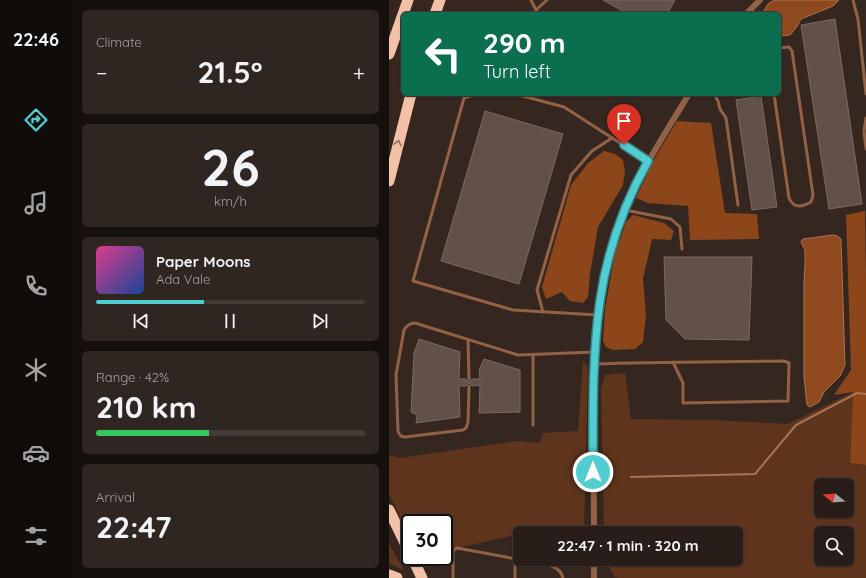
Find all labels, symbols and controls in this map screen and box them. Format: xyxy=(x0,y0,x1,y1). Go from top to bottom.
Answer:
text: 290 m xyxy=(483,25,566,60)
text: 22:46 xyxy=(13,28,59,51)
icon: left xyxy=(417,28,469,80)
text: Climate xyxy=(96,34,142,50)
text: 21.5° xyxy=(197,53,263,91)
text: − xyxy=(96,59,107,87)
text: + xyxy=(353,59,365,87)
text: Turn left xyxy=(483,60,551,83)
pin xyxy=(607,104,641,145)
icon: directions xyxy=(22,106,50,134)
icon: arrive xyxy=(613,110,635,132)
text: 26 xyxy=(201,134,260,199)
one-way arrow xyxy=(394,140,402,146)
icon: music xyxy=(22,189,50,217)
text: km/h xyxy=(214,193,247,209)
text: Paper Moons xyxy=(156,252,251,271)
text: Ada Vale xyxy=(156,271,210,287)
icon: phone xyxy=(22,272,50,300)
icon: previous xyxy=(130,310,152,332)
icon: pause xyxy=(219,310,241,332)
icon: next xyxy=(309,310,331,332)
icon: climate xyxy=(22,356,50,384)
text: Range · 42% xyxy=(96,369,169,385)
text: 210 km xyxy=(96,388,196,426)
icon: car xyxy=(22,439,50,467)
position arrow xyxy=(572,451,614,493)
north arrow xyxy=(814,478,854,518)
map controls xyxy=(814,478,854,566)
text: Arrival xyxy=(96,489,135,505)
text: 22:47 xyxy=(96,508,172,546)
speed limit sign: 30 xyxy=(401,514,453,566)
icon: filters xyxy=(22,522,50,550)
button: search xyxy=(814,526,854,566)
text: 22:47 · 1 min · 320 m xyxy=(557,536,699,555)

